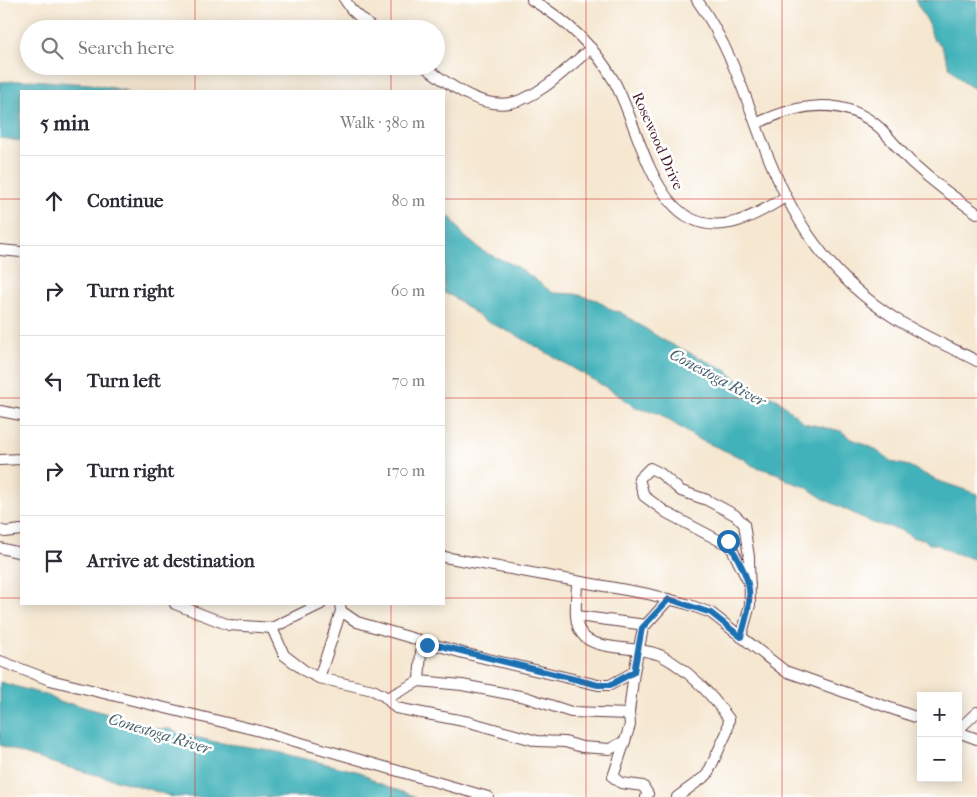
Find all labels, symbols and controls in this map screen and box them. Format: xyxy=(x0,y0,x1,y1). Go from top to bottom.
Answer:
search box xyxy=(20,20,445,75)
icon: search xyxy=(38,34,66,62)
text: Search here xyxy=(78,37,174,59)
street label: Rosewood Drive xyxy=(628,89,688,193)
text: 5 min xyxy=(40,111,89,135)
text: Walk · 380 m xyxy=(340,113,425,132)
icon: ahead xyxy=(40,187,68,215)
text: Continue xyxy=(87,190,163,212)
text: 80 m xyxy=(391,191,425,210)
icon: right xyxy=(40,277,68,305)
text: Turn right xyxy=(87,280,174,302)
text: 60 m xyxy=(391,281,425,300)
water label: Conestoga River xyxy=(667,344,771,412)
icon: left xyxy=(40,367,68,395)
text: Turn left xyxy=(87,370,161,392)
text: 70 m xyxy=(392,371,425,390)
icon: right xyxy=(40,457,68,485)
text: Turn right xyxy=(87,460,174,482)
text: 170 m xyxy=(386,461,425,480)
route start xyxy=(717,530,740,553)
icon: arrive xyxy=(40,547,68,575)
text: Arrive at destination xyxy=(87,550,255,572)
route end xyxy=(416,634,439,657)
map controls xyxy=(917,692,962,782)
button: + xyxy=(917,692,962,737)
water label: Conestoga River xyxy=(106,709,215,759)
button: − xyxy=(917,737,962,782)

